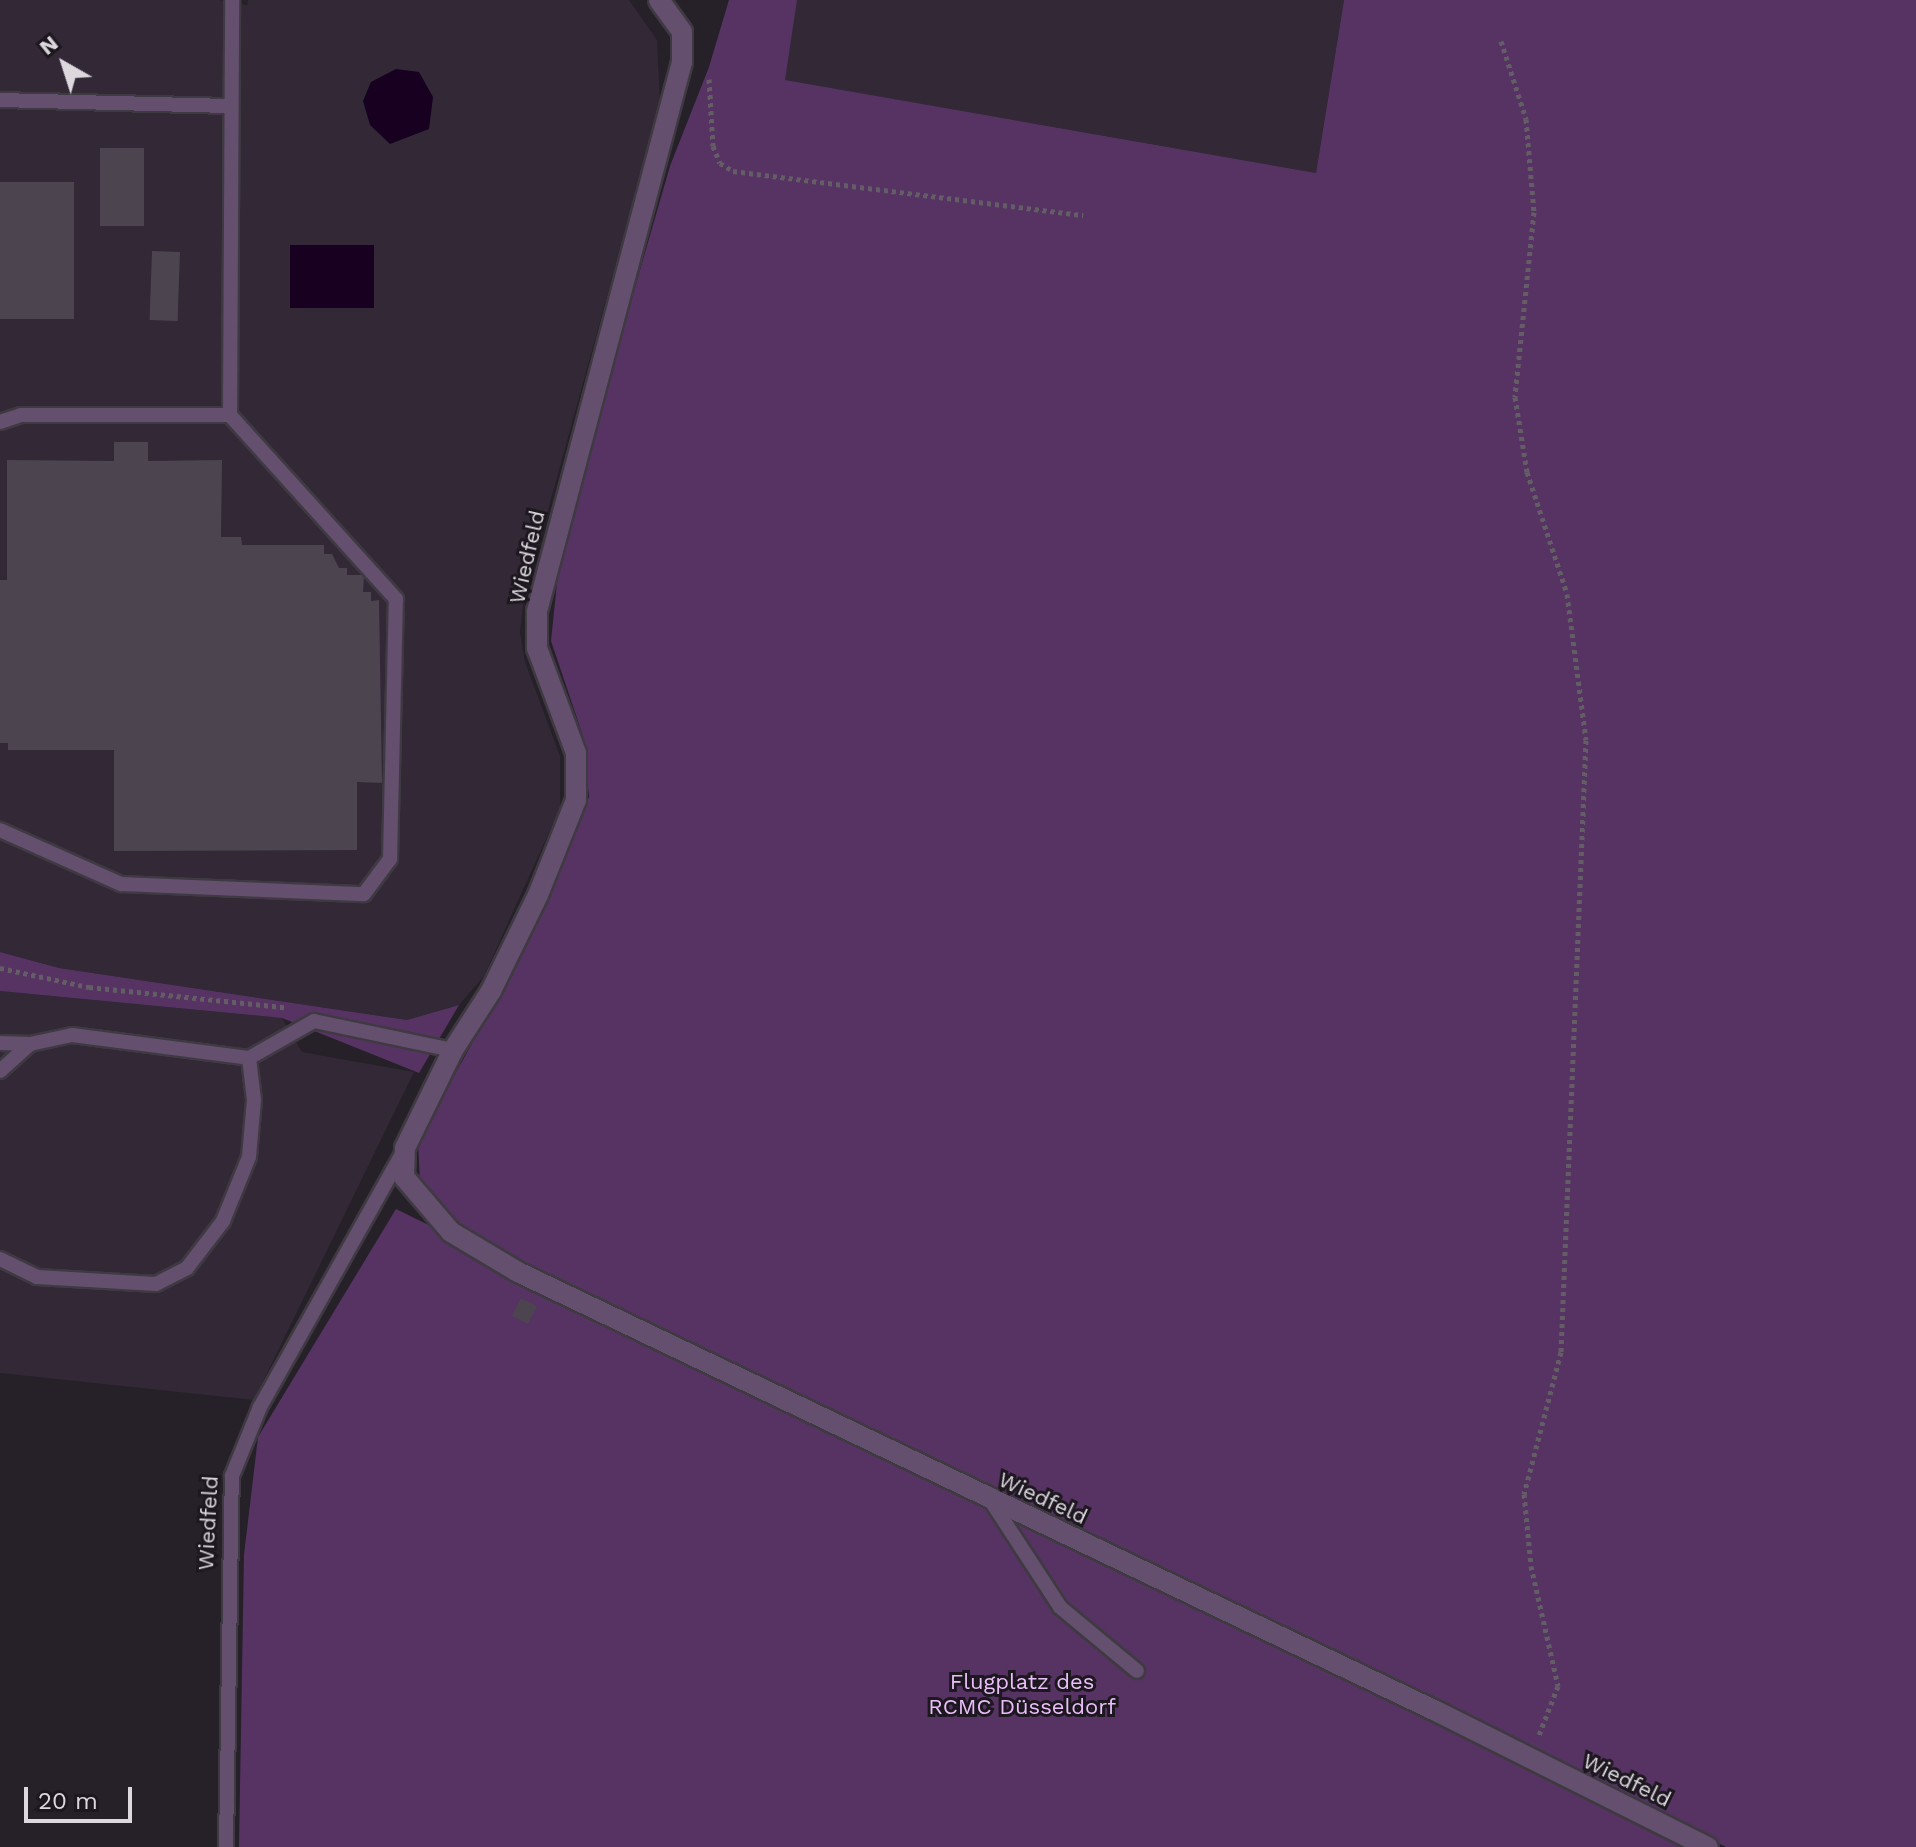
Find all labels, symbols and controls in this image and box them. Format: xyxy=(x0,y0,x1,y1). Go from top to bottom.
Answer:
north arrow xyxy=(24,24,104,104)
text: N xyxy=(34,30,63,60)
street label: Wiedfeld xyxy=(503,508,551,606)
street label: Wiedfeld xyxy=(994,1466,1092,1530)
street label: Wiedfeld xyxy=(192,1475,224,1571)
park label: Flugplatz des RCMC Düsseldorf xyxy=(928,1668,1116,1720)
street label: Wiedfeld xyxy=(1579,1747,1675,1813)
scale bar xyxy=(28,1771,136,1821)
text: 20 m xyxy=(38,1787,98,1815)

